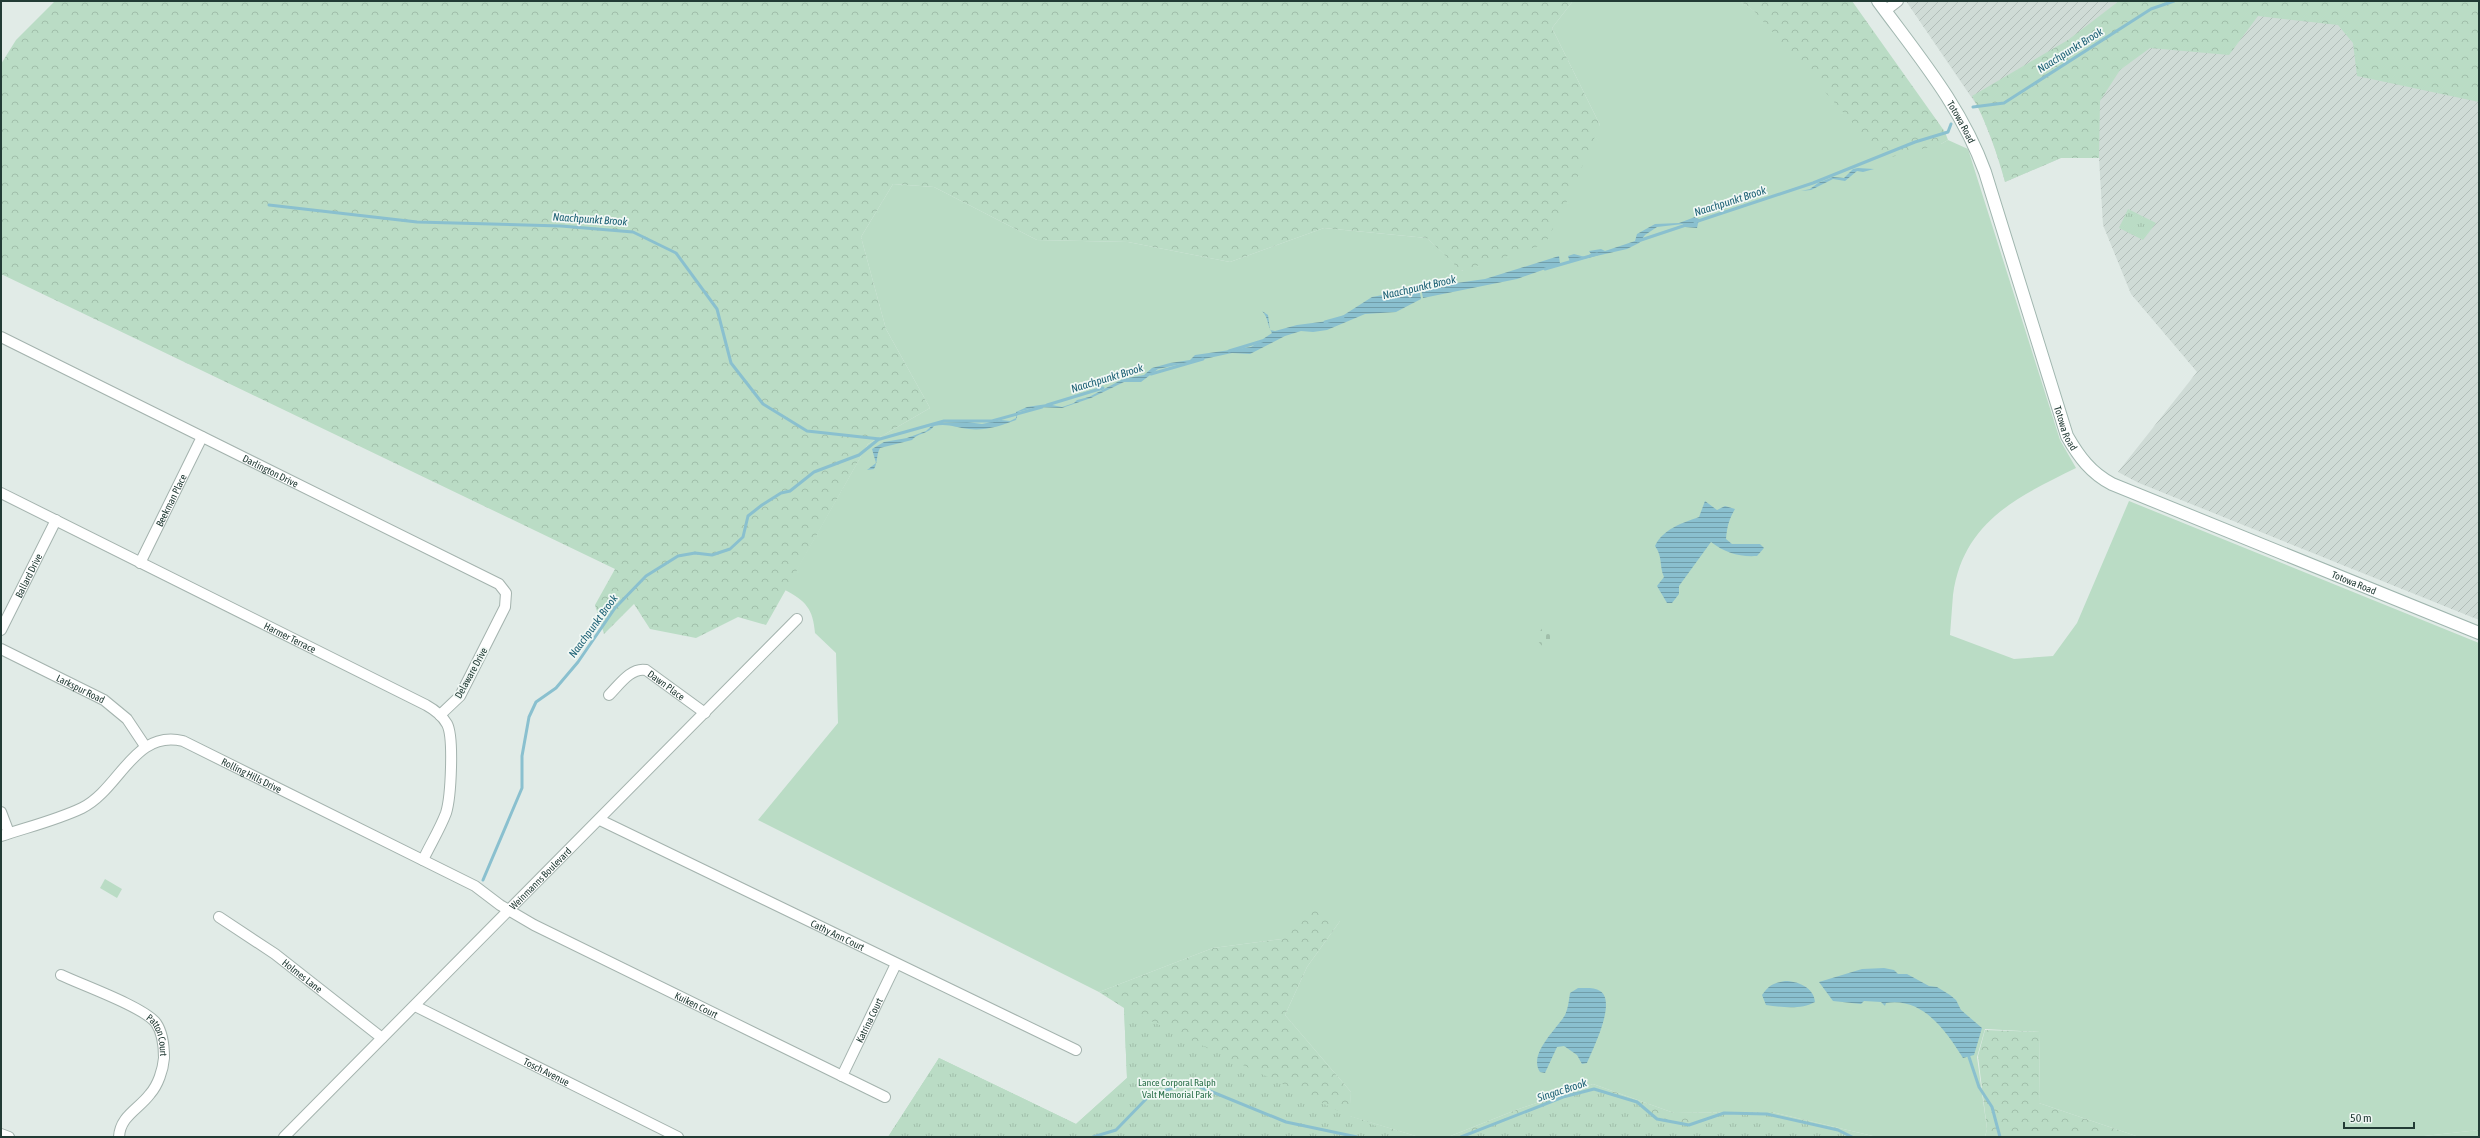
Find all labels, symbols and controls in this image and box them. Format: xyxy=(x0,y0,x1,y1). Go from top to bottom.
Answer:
water label: Naachpunkt Brook xyxy=(2035,25,2105,75)
street label: Totowa Road xyxy=(1945,98,1978,145)
water label: Naachpunkt Brook xyxy=(1693,184,1768,218)
water label: Naachpunkt Brook xyxy=(552,210,628,228)
water label: Naachpunkt Brook xyxy=(1381,273,1457,301)
water label: Naachpunkt Brook xyxy=(1069,361,1145,395)
street label: Totowa Road xyxy=(2052,404,2080,453)
street label: Darlington Drive xyxy=(241,452,301,489)
street label: Beekman Place xyxy=(153,472,189,528)
street label: Ballard Drive xyxy=(13,551,44,599)
street label: Totowa Road xyxy=(2330,568,2378,596)
water label: Naachpunkt Brook xyxy=(566,592,620,660)
street label: Harmer Terrace xyxy=(262,620,318,655)
street label: Delaware Drive xyxy=(453,645,490,700)
street label: Dawn Place xyxy=(646,668,688,702)
street label: Larkspur Road xyxy=(55,672,107,705)
street label: Rolling Hills Drive xyxy=(220,756,284,795)
street label: Weinmanns Boulevard xyxy=(507,845,573,912)
street label: Cathy Ann Court xyxy=(809,917,866,953)
street label: Holmes Lane xyxy=(280,956,325,995)
street label: Kuiken Court xyxy=(673,989,720,1020)
street label: Katrina Court xyxy=(854,996,884,1044)
street label: Patton Court xyxy=(145,1011,170,1057)
street label: Tosch Avenue xyxy=(522,1056,572,1088)
water label: Singac Brook xyxy=(1535,1076,1588,1104)
park label: Lance Corporal Ralph Valt Memorial Park xyxy=(1138,1077,1216,1100)
scale bar xyxy=(2344,1104,2414,1130)
text: 50 m xyxy=(2350,1111,2372,1125)

